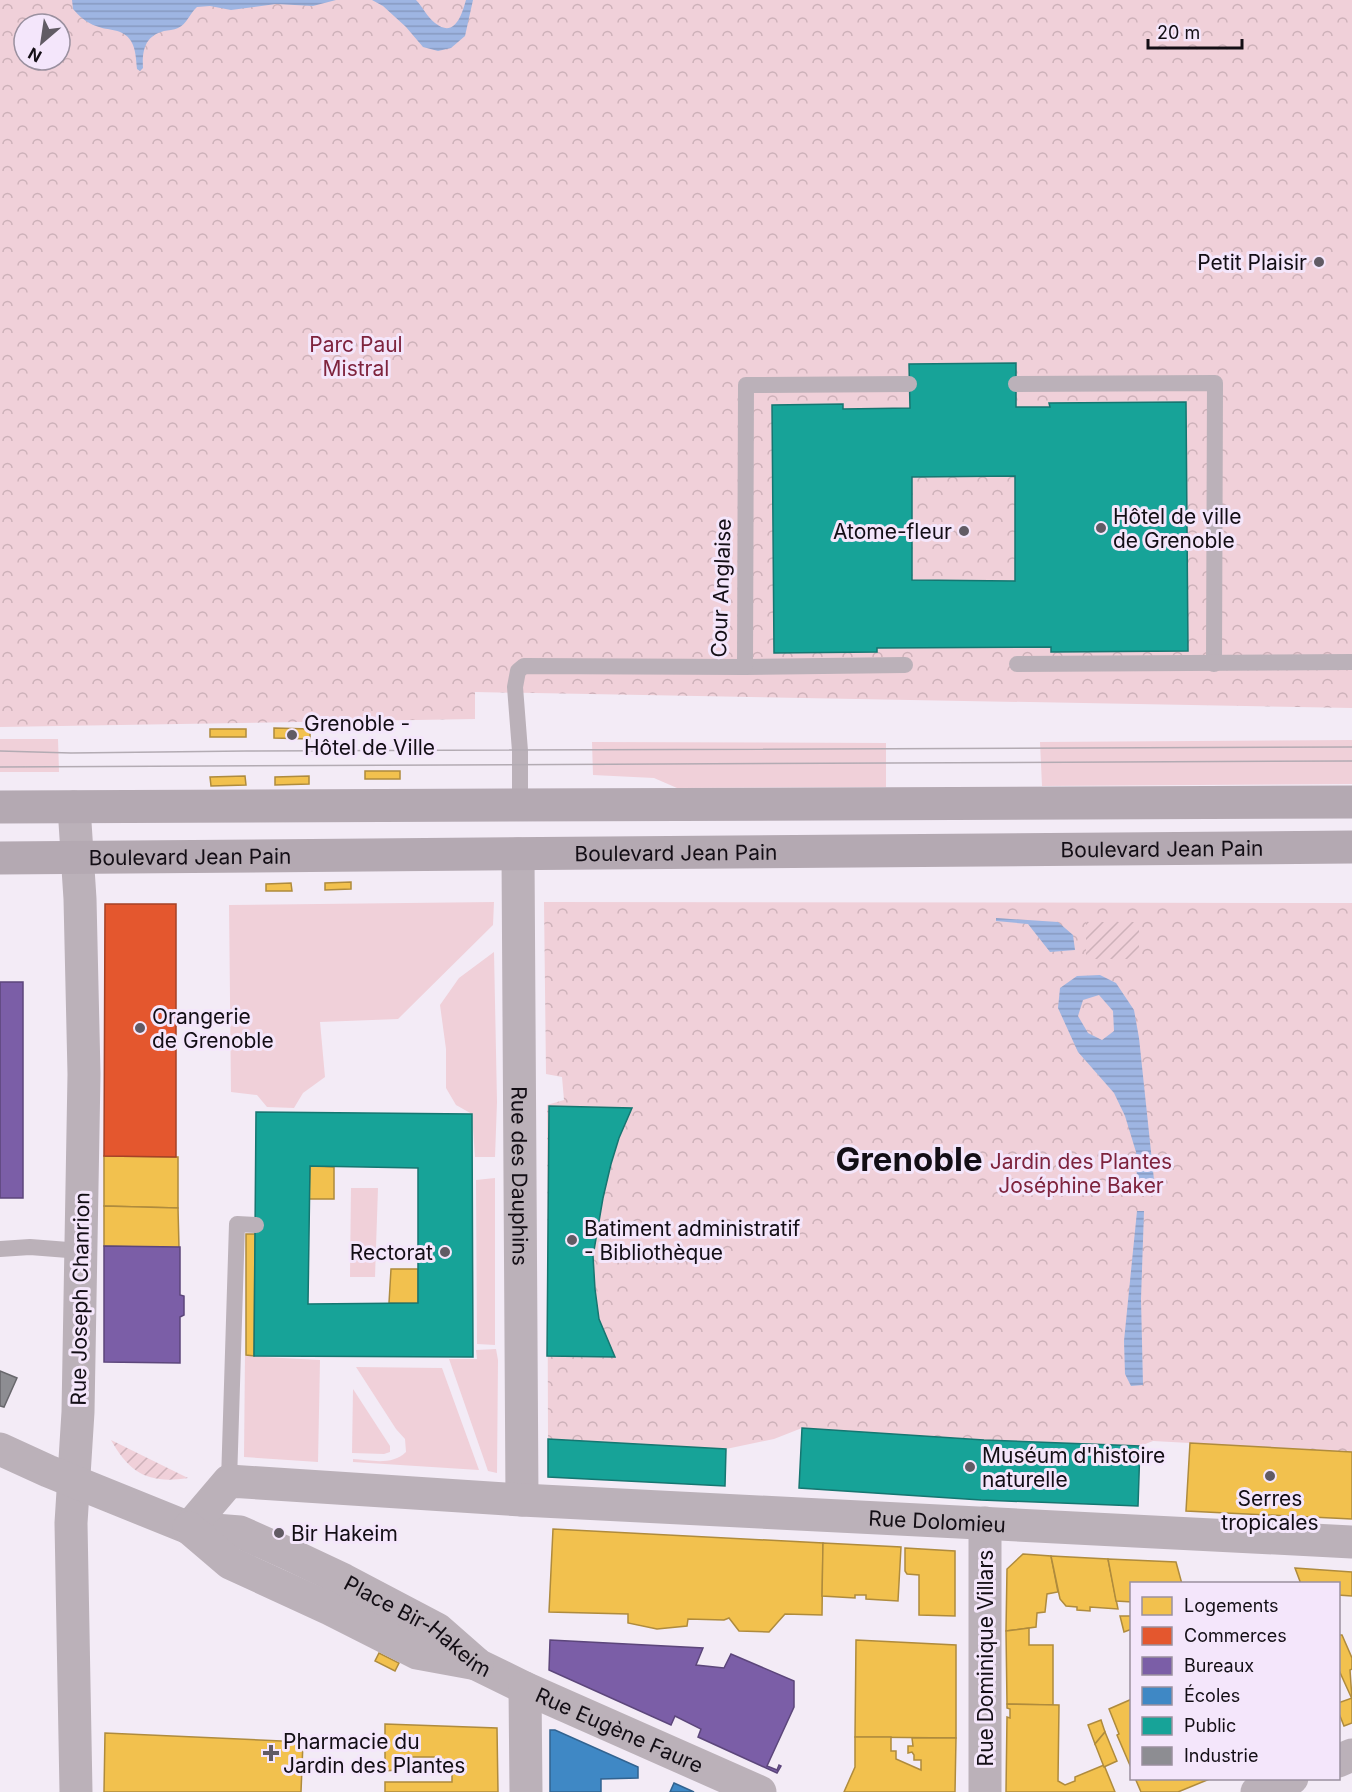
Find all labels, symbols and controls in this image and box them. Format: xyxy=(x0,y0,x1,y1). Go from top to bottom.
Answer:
north arrow xyxy=(12,12,72,72)
scale bar xyxy=(1148,12,1242,50)
text: 20 m xyxy=(1157,22,1200,43)
text: N xyxy=(25,43,45,67)
place label: Petit Plaisir xyxy=(1197,250,1307,275)
marker: Petit Plaisir xyxy=(1312,255,1326,269)
park label: Parc Paul Mistral xyxy=(309,332,403,381)
place label: Hôtel de ville de Grenoble xyxy=(1113,504,1241,553)
street label: Cour Anglaise xyxy=(706,518,736,658)
place label: Atome-fleur xyxy=(833,519,952,544)
marker: Hôtel de ville de Grenoble xyxy=(1094,521,1108,535)
marker: Atome-fleur xyxy=(957,524,971,538)
place label: Grenoble - Hôtel de Ville xyxy=(304,711,435,760)
marker: Grenoble - Hôtel de Ville xyxy=(285,728,299,742)
street label: Boulevard Jean Pain xyxy=(1060,835,1263,862)
street label: Boulevard Jean Pain xyxy=(574,839,777,866)
street label: Boulevard Jean Pain xyxy=(88,843,292,870)
place label: Orangerie de Grenoble xyxy=(152,1004,274,1053)
marker: Orangerie de Grenoble xyxy=(133,1021,147,1035)
street label: Rue des Dauphins xyxy=(507,1086,533,1266)
district label: Grenoble xyxy=(835,1139,983,1179)
park label: Jardin des Plantes Joséphine Baker xyxy=(990,1149,1172,1198)
street label: Rue Joseph Chanrion xyxy=(66,1192,94,1406)
place label: Batiment administratif - Bibliothèque xyxy=(584,1216,801,1265)
marker: Batiment administratif - Bibliothèque xyxy=(565,1233,579,1247)
place label: Rectorat xyxy=(350,1240,433,1265)
marker: Rectorat xyxy=(438,1245,452,1259)
place label: Muséum d'histoire naturelle xyxy=(982,1443,1165,1492)
marker: Muséum d'histoire naturelle xyxy=(963,1460,977,1474)
marker: Serres tropicales xyxy=(1263,1469,1277,1483)
place label: Serres tropicales xyxy=(1221,1486,1319,1535)
street label: Rue Dolomieu xyxy=(868,1505,1007,1537)
place label: Bir Hakeim xyxy=(291,1521,398,1546)
marker: Bir Hakeim xyxy=(272,1526,286,1540)
street label: Rue Dominique Villars xyxy=(973,1550,998,1766)
street label: Place Bir-Hakeim xyxy=(340,1570,495,1682)
legend xyxy=(1130,1582,1340,1780)
text: Logements xyxy=(1184,1595,1279,1616)
text: Commerces xyxy=(1184,1625,1287,1646)
text: Bureaux xyxy=(1184,1655,1254,1676)
street label: Rue Eugène Faure xyxy=(532,1682,707,1778)
text: Écoles xyxy=(1184,1684,1240,1706)
text: Public xyxy=(1184,1715,1236,1736)
place label: Pharmacie du Jardin des Plantes xyxy=(283,1729,465,1778)
text: Industrie xyxy=(1184,1745,1258,1766)
marker: Pharmacie du Jardin des Plantes xyxy=(264,1746,278,1760)

